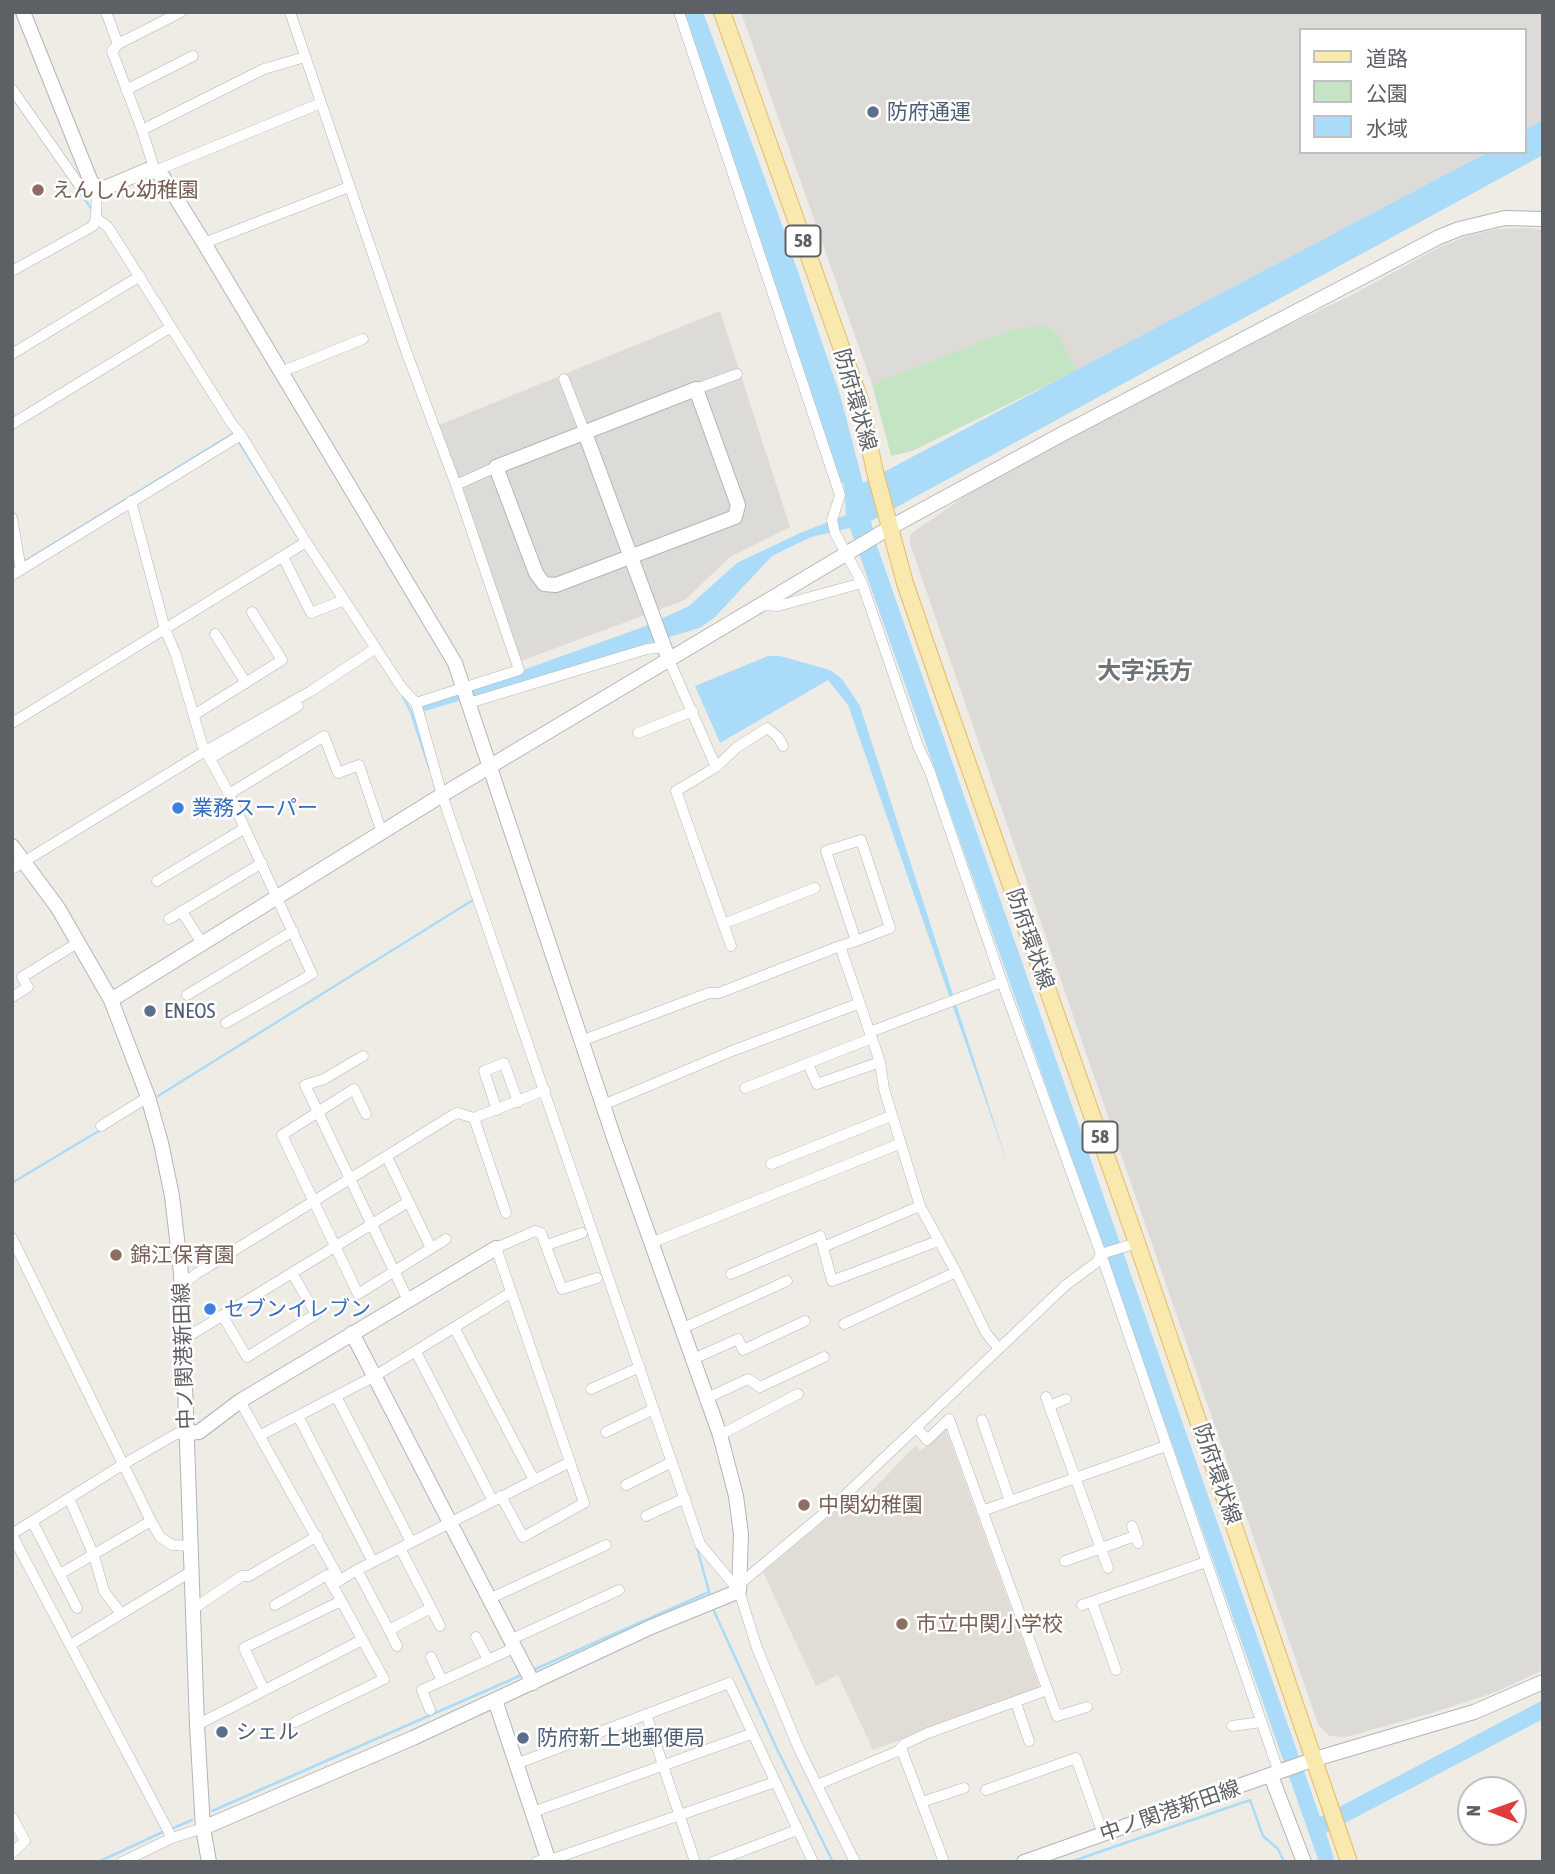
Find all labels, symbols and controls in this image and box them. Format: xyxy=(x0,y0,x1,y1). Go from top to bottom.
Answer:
legend xyxy=(1300,28,1527,154)
text: 道路 xyxy=(1366,46,1408,70)
text: 公園 xyxy=(1366,81,1408,105)
place label: 防府通運 xyxy=(887,99,971,125)
marker: 防府通運 xyxy=(865,104,881,120)
text: 水域 xyxy=(1366,116,1408,140)
place label: えんしん幼稚園 xyxy=(52,177,199,203)
marker: えんしん幼稚園 xyxy=(30,182,46,198)
road number: 58 xyxy=(786,226,820,256)
street label: 防府環状線 xyxy=(828,346,882,454)
district label: 大字浜方 xyxy=(1097,657,1193,685)
place label: 業務スーパー xyxy=(192,795,318,821)
marker: 業務スーパー xyxy=(170,800,186,816)
street label: 防府環状線 xyxy=(1001,885,1059,993)
place label: ENEOS xyxy=(164,998,215,1024)
marker: ENEOS xyxy=(142,1003,158,1019)
road number: 58 xyxy=(1082,1121,1118,1152)
place label: 錦江保育園 xyxy=(130,1242,235,1268)
marker: 錦江保育園 xyxy=(108,1247,124,1263)
street label: 中ノ関港新田線 xyxy=(169,1282,199,1430)
place label: セブンイレブン xyxy=(224,1296,371,1322)
marker: セブンイレブン xyxy=(202,1301,218,1317)
street label: 防府環状線 xyxy=(1188,1420,1246,1528)
place label: 中関幼稚園 xyxy=(818,1492,923,1518)
marker: 中関幼稚園 xyxy=(796,1497,812,1513)
place label: 市立中関小学校 xyxy=(916,1611,1063,1637)
marker: 市立中関小学校 xyxy=(894,1616,910,1632)
place label: シェル xyxy=(236,1719,299,1745)
marker: シェル xyxy=(214,1724,230,1740)
place label: 防府新上地郵便局 xyxy=(537,1725,705,1751)
marker: 防府新上地郵便局 xyxy=(515,1730,531,1746)
street label: 中ノ関港新田線 xyxy=(1096,1775,1244,1847)
north arrow xyxy=(1457,1776,1527,1846)
text: N xyxy=(1462,1805,1484,1816)

